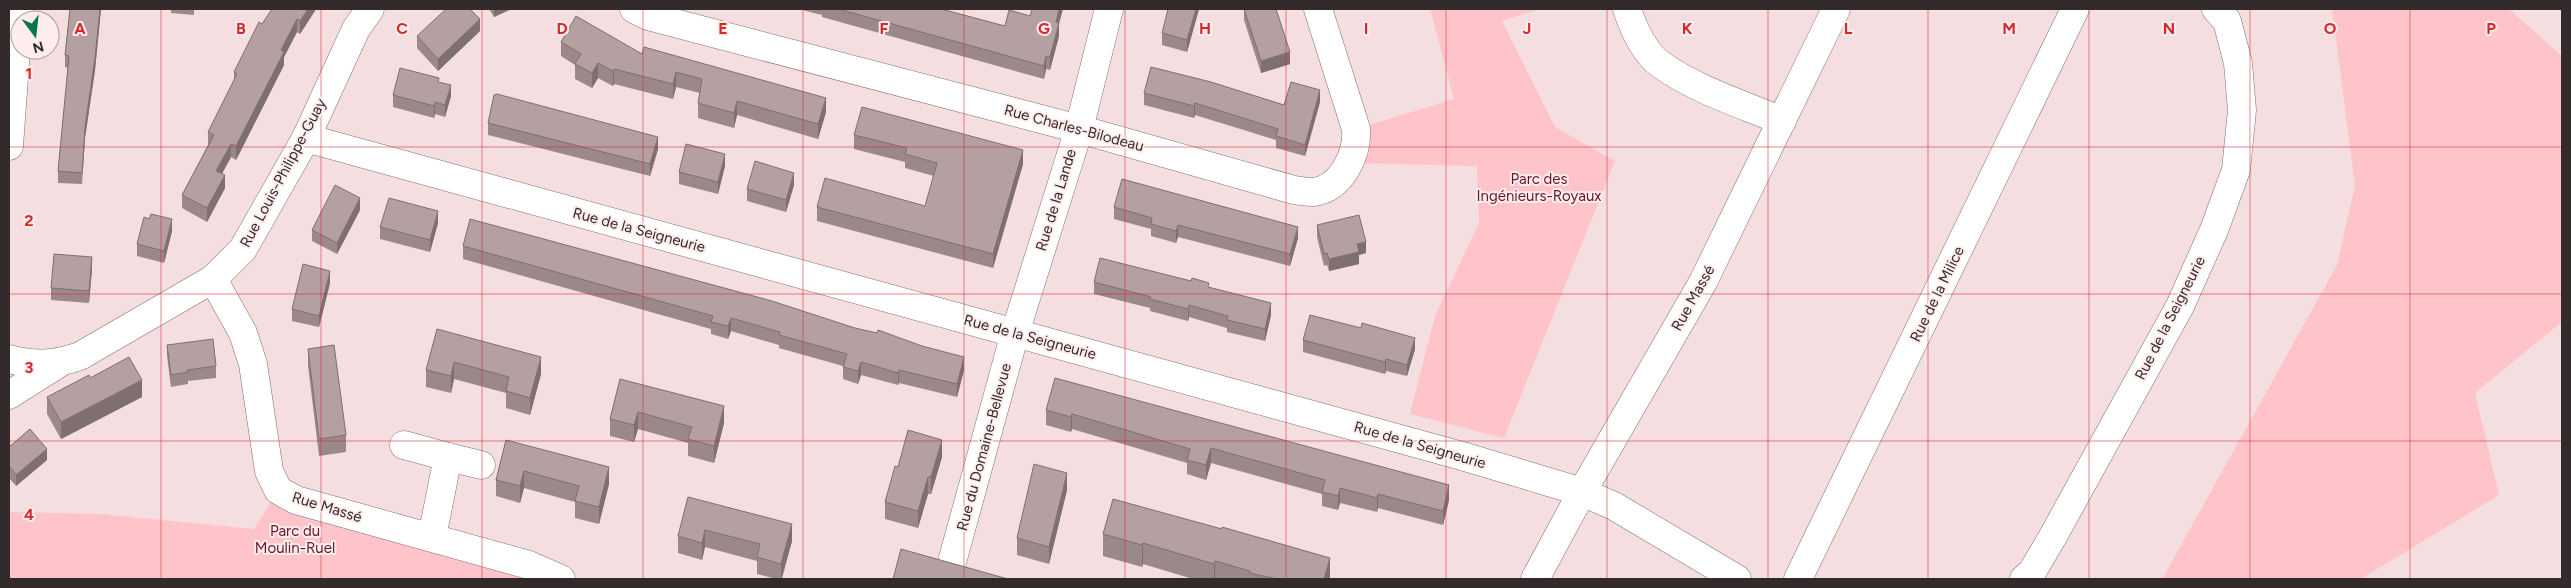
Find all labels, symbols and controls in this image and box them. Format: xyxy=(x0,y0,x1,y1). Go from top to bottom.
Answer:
north arrow xyxy=(10,10,60,60)
text: A xyxy=(74,19,86,38)
text: B xyxy=(236,19,246,38)
text: C xyxy=(396,19,408,38)
text: D xyxy=(556,19,568,38)
text: E xyxy=(718,19,728,38)
text: F xyxy=(880,19,889,38)
text: G xyxy=(1038,19,1050,38)
text: H xyxy=(1199,19,1211,38)
text: I xyxy=(1364,19,1368,38)
text: J xyxy=(1523,19,1531,38)
text: K xyxy=(1682,19,1693,38)
text: L xyxy=(1844,19,1853,38)
text: M xyxy=(2002,19,2016,38)
text: N xyxy=(2163,19,2175,38)
text: O xyxy=(2324,19,2337,38)
text: P xyxy=(2486,19,2496,38)
text: N xyxy=(31,37,46,57)
text: 1 xyxy=(26,64,32,83)
street label: Rue Louis-Philippe-Guay xyxy=(236,95,330,250)
street label: Rue Charles-Bilodeau xyxy=(1002,101,1146,155)
street label: Rue de la Lande xyxy=(1032,147,1080,253)
park label: Parc des Ingénieurs-Royaux xyxy=(1477,170,1601,205)
street label: Rue de la Seigneurie xyxy=(571,204,707,256)
text: 2 xyxy=(24,211,34,230)
street label: Rue de la Milice xyxy=(1906,243,1968,345)
street label: Rue de la Seigneurie xyxy=(2131,253,2209,383)
street label: Rue Massé xyxy=(1668,262,1718,334)
street label: Rue de la Seigneurie xyxy=(962,311,1098,363)
text: 3 xyxy=(25,358,34,377)
street label: Rue du Domaine-Bellevue xyxy=(953,361,1015,533)
street label: Rue de la Seigneurie xyxy=(1352,418,1488,472)
street label: Rue Massé xyxy=(290,488,364,526)
text: 4 xyxy=(24,505,34,524)
park label: Parc du Moulin-Ruel xyxy=(255,522,335,557)

